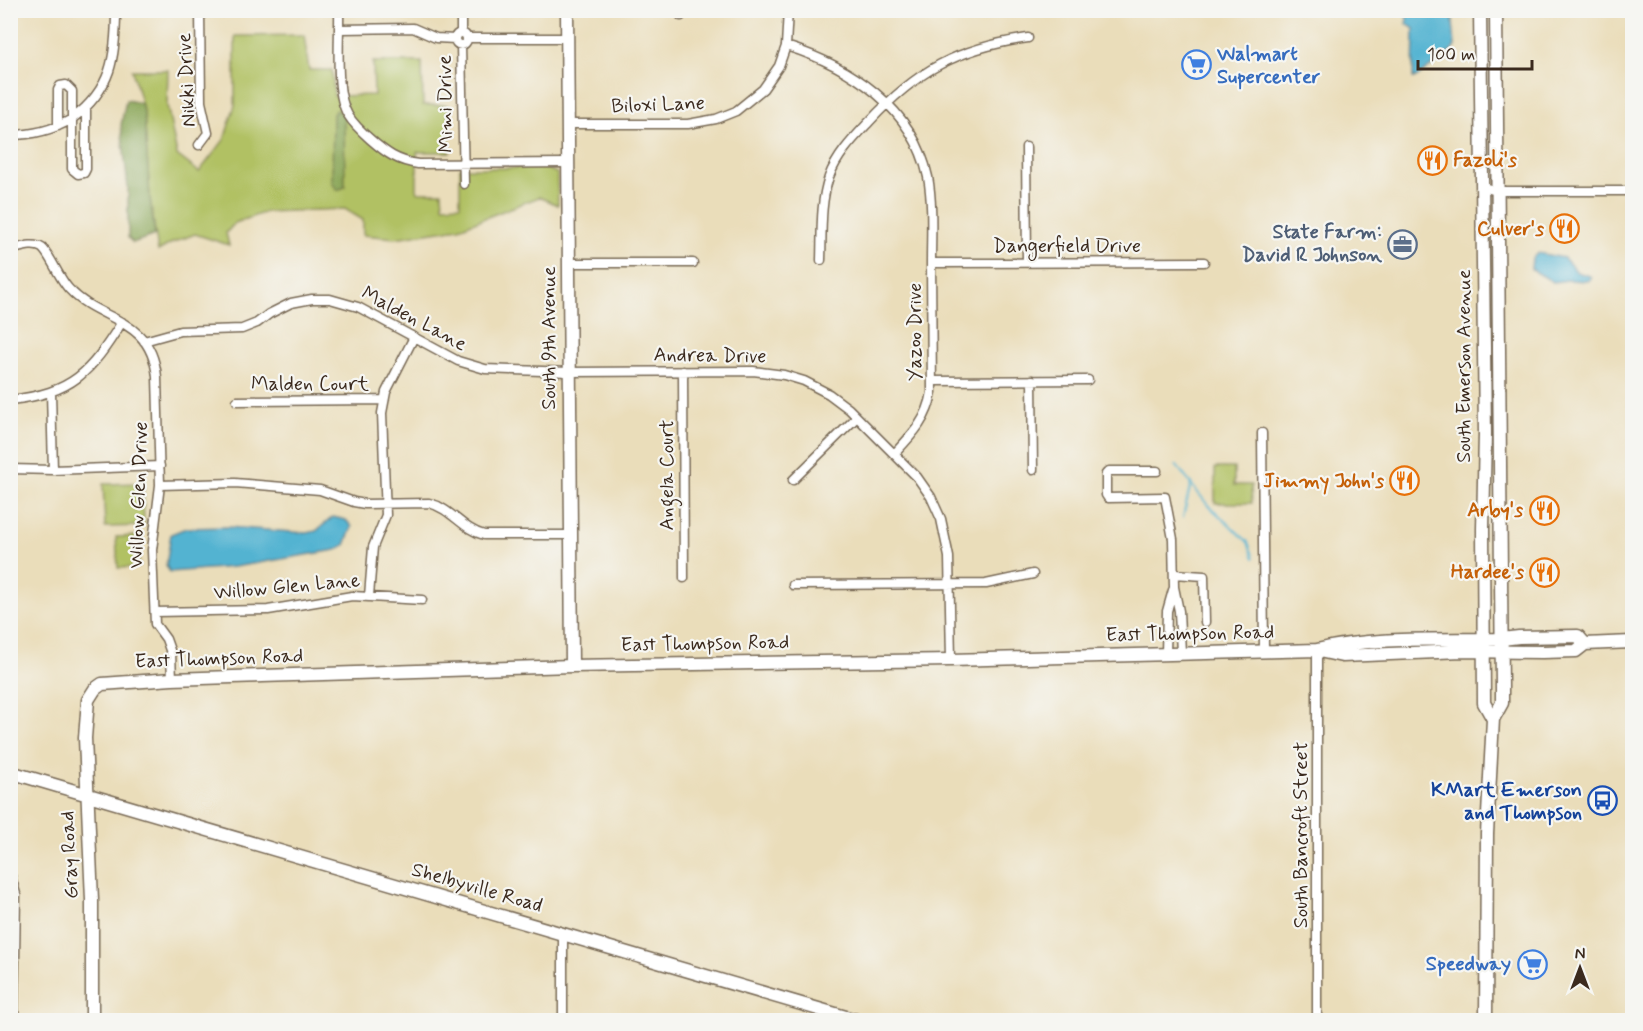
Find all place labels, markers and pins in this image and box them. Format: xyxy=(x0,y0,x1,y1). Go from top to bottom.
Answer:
place label: Walmart Supercenter xyxy=(1216,41,1321,91)
supermarket icon: Walmart Supercenter xyxy=(1180,49,1212,81)
restaurant icon: Fazoli's xyxy=(1416,144,1448,176)
place label: Fazoli's xyxy=(1453,147,1517,174)
restaurant icon: Culver's xyxy=(1549,213,1581,245)
place label: Culver's xyxy=(1477,216,1544,243)
place label: State Farm: David R Johnson xyxy=(1242,219,1382,269)
office icon: State Farm: David R Johnson xyxy=(1387,228,1419,260)
restaurant icon: Jimmy John's xyxy=(1389,465,1421,497)
place label: Jimmy John's xyxy=(1263,468,1384,495)
restaurant icon: Arby's xyxy=(1528,494,1560,526)
place label: Arby's xyxy=(1467,497,1523,524)
restaurant icon: Hardee's xyxy=(1529,556,1561,588)
place label: Hardee's xyxy=(1451,559,1524,586)
place label: KMart Emerson and Thompson xyxy=(1431,777,1582,827)
bus stop icon: KMart Emerson and Thompson xyxy=(1587,785,1619,817)
supermarket icon: Speedway xyxy=(1516,948,1548,980)
place label: Speedway xyxy=(1426,951,1511,978)

